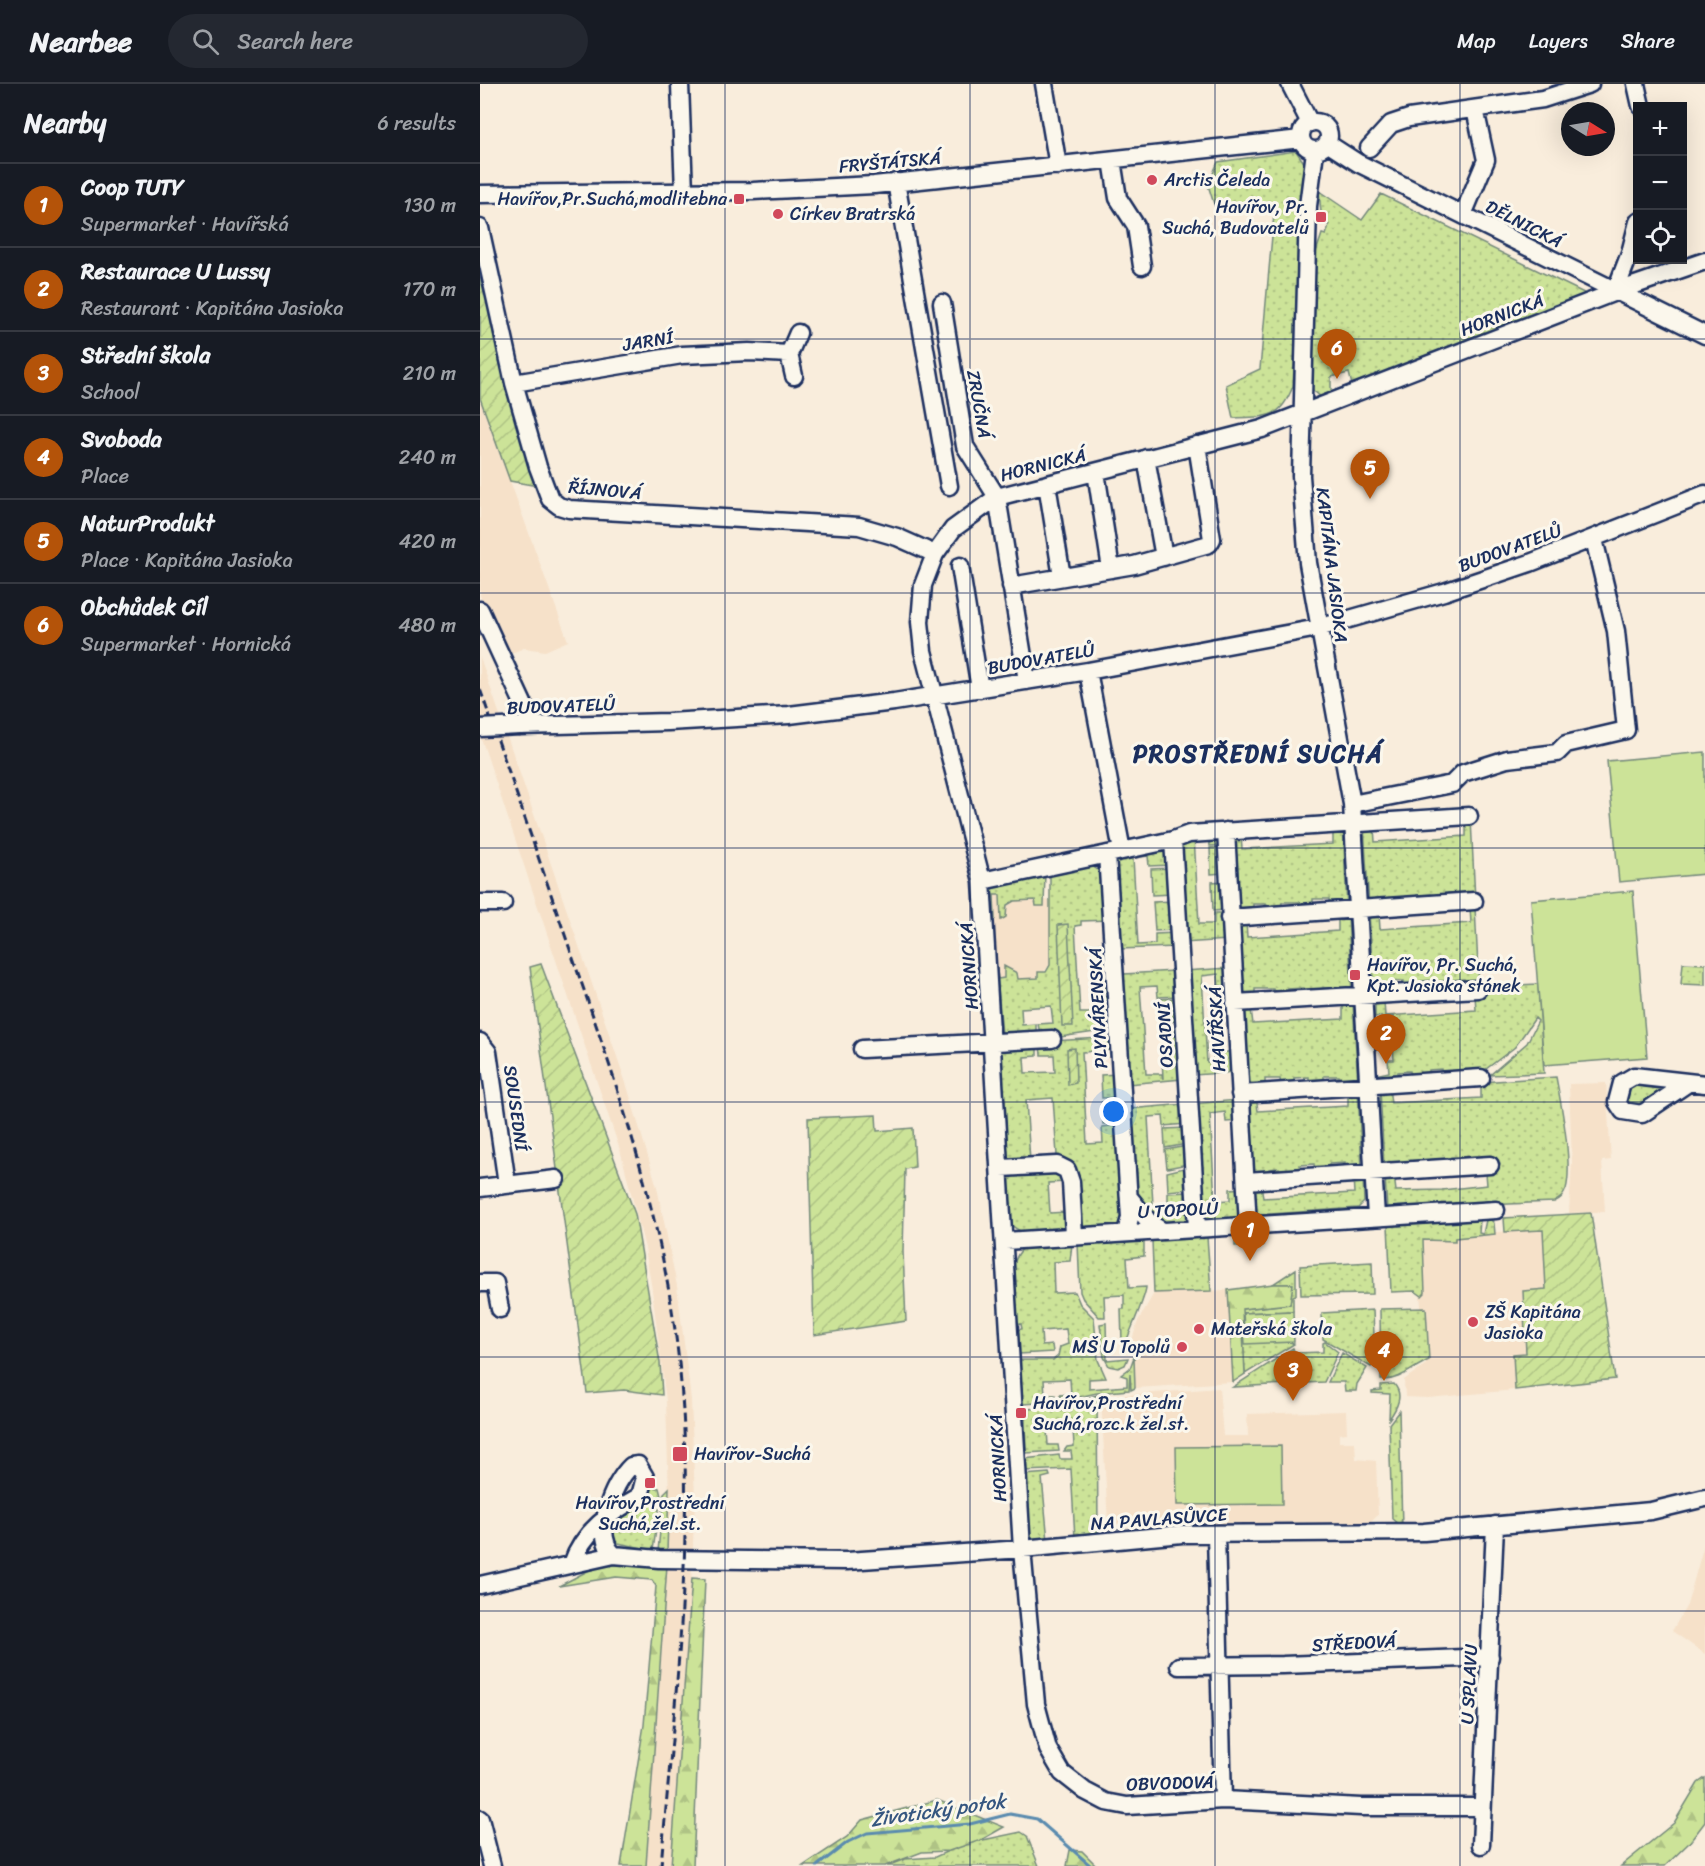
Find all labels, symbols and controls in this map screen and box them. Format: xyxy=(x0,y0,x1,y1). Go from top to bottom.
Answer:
search box xyxy=(168,14,588,68)
text: Nearbee xyxy=(30,17,132,66)
text: Search here xyxy=(237,22,353,61)
text: Map xyxy=(1457,22,1496,60)
text: Layers xyxy=(1529,22,1588,60)
text: Share xyxy=(1621,22,1675,60)
icon: search xyxy=(189,25,222,58)
text: Nearby xyxy=(24,100,106,146)
north arrow xyxy=(1561,102,1615,156)
map controls xyxy=(1633,102,1687,264)
button: + xyxy=(1633,102,1687,156)
text: 6 results xyxy=(377,106,456,141)
street label: FRYŠTÁTSKÁ xyxy=(838,141,945,182)
button: − xyxy=(1633,156,1687,210)
place label: Arctis Čeleda xyxy=(1163,164,1270,196)
text: Coop TUTY xyxy=(81,168,184,207)
marker: Arctis Čeleda xyxy=(1145,173,1159,187)
place label: Havířov,Pr.Suchá,modlitebna xyxy=(497,183,728,215)
text: 1 xyxy=(39,188,48,223)
text: 130 m xyxy=(403,188,456,223)
place label: Havířov, Pr. Suchá, Budovatelů xyxy=(1162,191,1309,244)
street label: DĚLNICKÁ xyxy=(1480,191,1570,258)
marker: Havířov,Pr.Suchá,modlitebna xyxy=(732,192,746,206)
place label: Církev Bratrská xyxy=(790,198,915,230)
text: Supermarket · Havířská xyxy=(81,207,289,242)
marker: Církev Bratrská xyxy=(771,207,785,221)
marker: Havířov, Pr. Suchá, Budovatelů xyxy=(1314,210,1328,224)
button: locate xyxy=(1633,210,1687,264)
text: Restaurace U Lussy xyxy=(81,252,270,291)
text: 2 xyxy=(38,272,49,307)
text: 170 m xyxy=(403,272,456,307)
street label: HORNICKÁ xyxy=(1455,284,1551,346)
text: Restaurant · Kapitána Jasioka xyxy=(81,291,344,326)
street label: JARNÍ xyxy=(619,321,678,361)
pin: 6 xyxy=(1318,330,1356,379)
text: Střední škola xyxy=(81,336,210,375)
text: 3 xyxy=(38,356,49,391)
text: 210 m xyxy=(403,356,456,391)
street label: ZRUČNÁ xyxy=(957,367,1001,443)
text: School xyxy=(81,375,140,410)
text: Svoboda xyxy=(81,420,162,459)
street label: HORNICKÁ xyxy=(997,438,1091,491)
text: 4 xyxy=(37,440,50,475)
text: 240 m xyxy=(399,440,456,475)
pin: 5 xyxy=(1350,450,1390,499)
text: Place xyxy=(81,459,129,494)
street label: ŘÍJNOVÁ xyxy=(567,471,645,509)
street label: KAPITÁNA JASIOKA xyxy=(1307,486,1357,644)
text: NaturProdukt xyxy=(81,504,214,543)
street label: BUDOVATELŮ xyxy=(1454,514,1567,582)
text: 5 xyxy=(37,524,50,559)
text: 420 m xyxy=(399,524,456,559)
text: Place · Kapitána Jasioka xyxy=(81,543,293,578)
text: Obchůdek Cíl xyxy=(81,588,208,627)
text: 6 xyxy=(38,608,49,643)
text: 480 m xyxy=(398,608,456,643)
text: Supermarket · Hornická xyxy=(81,627,291,662)
street label: BUDOVATELŮ xyxy=(985,634,1098,684)
street label: BUDOVATELŮ xyxy=(506,688,617,724)
district label: PROSTŘEDNÍ SUCHÁ xyxy=(1133,733,1385,775)
street label: HORNICKÁ xyxy=(950,919,988,1011)
street label: PLYNÁRENSKÁ xyxy=(1079,944,1117,1069)
place label: Havířov, Pr. Suchá, Kpt. Jasioka stánek xyxy=(1367,949,1521,1002)
marker: Havířov, Pr. Suchá, Kpt. Jasioka stánek xyxy=(1348,968,1362,982)
street label: HAVÍŘSKÁ xyxy=(1199,983,1235,1073)
street label: OSADNÍ xyxy=(1147,1000,1183,1068)
pin: 2 xyxy=(1366,1014,1406,1064)
street label: SOUSEDNÍ xyxy=(494,1063,538,1155)
your location xyxy=(1099,1097,1128,1126)
street label: U TOPOLŮ xyxy=(1137,1192,1220,1228)
pin: 1 xyxy=(1230,1212,1270,1261)
place label: ZŠ Kapitána Jasioka xyxy=(1484,1296,1581,1349)
place label: Mateřská škola xyxy=(1211,1313,1333,1345)
marker: ZŠ Kapitána Jasioka xyxy=(1466,1315,1480,1329)
marker: Mateřská škola xyxy=(1192,1322,1206,1336)
place label: MŠ U Topolů xyxy=(1072,1331,1170,1363)
pin: 4 xyxy=(1364,1332,1404,1381)
marker: MŠ U Topolů xyxy=(1175,1340,1189,1354)
pin: 3 xyxy=(1274,1352,1312,1401)
place label: Havířov,Prostřední Suchá,rozc.k žel.st. xyxy=(1033,1387,1189,1440)
marker: Havířov,Prostřední Suchá,rozc.k žel.st. xyxy=(1014,1406,1028,1420)
street label: HORNICKÁ xyxy=(980,1411,1016,1503)
place label: Havířov-Suchá xyxy=(694,1438,811,1470)
marker: Havířov-Suchá xyxy=(671,1445,689,1463)
marker: Havířov,Prostřední Suchá,žel.st. xyxy=(643,1476,657,1490)
place label: Havířov,Prostřední Suchá,žel.st. xyxy=(575,1487,727,1540)
street label: NA PAVLASŮVCE xyxy=(1090,1498,1229,1540)
street label: STŘEDOVÁ xyxy=(1311,1625,1399,1661)
street label: U SPLAVU xyxy=(1451,1643,1487,1725)
street label: OBVODOVÁ xyxy=(1126,1765,1217,1801)
water label: Životický potok xyxy=(868,1783,1010,1837)

